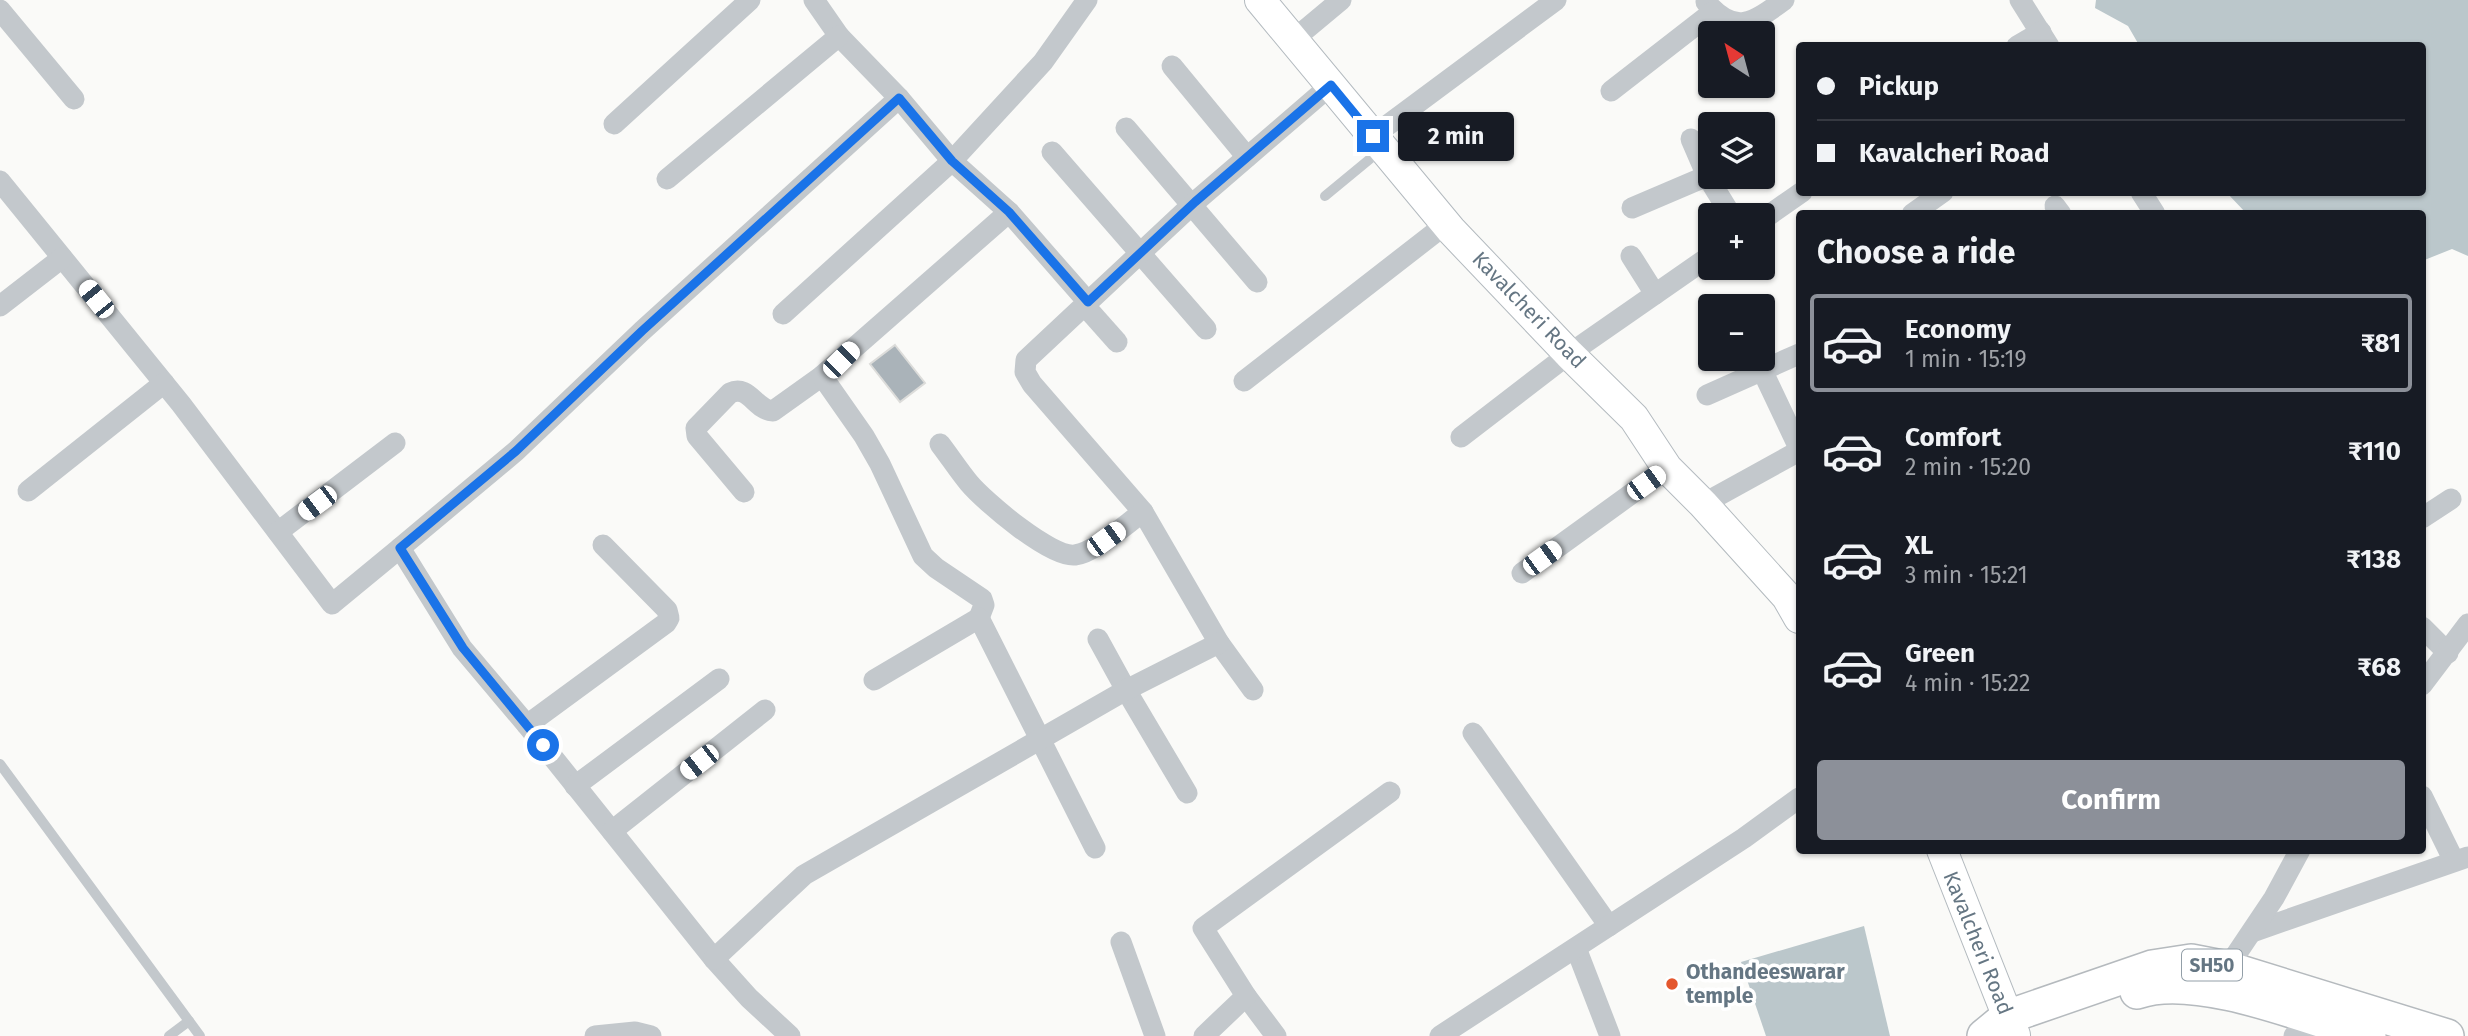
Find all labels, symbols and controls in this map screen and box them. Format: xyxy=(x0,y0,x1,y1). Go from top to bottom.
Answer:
north arrow xyxy=(1698,21,1774,98)
map controls xyxy=(1698,21,1775,371)
text: Pickup xyxy=(1859,71,1939,102)
callout: 2 min xyxy=(1398,111,1513,160)
button: layers xyxy=(1698,112,1775,189)
route end xyxy=(1357,120,1389,152)
text: 2 min xyxy=(1428,122,1484,150)
text: Kavalcheri Road xyxy=(1859,138,2050,169)
button: + xyxy=(1698,203,1775,280)
text: Choose a ride xyxy=(1817,233,2015,271)
street label: Kavalcheri Road xyxy=(1467,246,1591,374)
car xyxy=(75,276,118,322)
button: − xyxy=(1698,294,1775,371)
icon: car xyxy=(1821,312,1884,375)
text: Economy xyxy=(1905,314,2011,345)
text: ₹81 xyxy=(2361,328,2401,359)
car xyxy=(819,338,864,382)
text: 1 min · 15:19 xyxy=(1905,345,2027,373)
icon: car xyxy=(1821,420,1884,483)
text: Comfort xyxy=(1905,422,2001,453)
text: ₹110 xyxy=(2348,436,2401,467)
text: 2 min · 15:20 xyxy=(1905,453,2031,481)
car xyxy=(1623,462,1670,504)
car xyxy=(294,482,341,524)
car xyxy=(1083,518,1130,560)
icon: car xyxy=(1821,528,1884,591)
text: XL xyxy=(1905,530,1933,561)
car xyxy=(1519,537,1566,579)
text: ₹138 xyxy=(2346,544,2401,575)
text: 3 min · 15:21 xyxy=(1905,561,2028,589)
icon: car xyxy=(1821,636,1884,699)
text: Green xyxy=(1905,638,1975,669)
text: ₹68 xyxy=(2357,652,2401,683)
text: 4 min · 15:22 xyxy=(1905,669,2031,697)
route start xyxy=(527,729,559,761)
car xyxy=(676,741,723,783)
button: Confirm xyxy=(1817,760,2405,840)
street label: Kavalcheri Road xyxy=(1937,867,2019,1019)
road number: SH50 xyxy=(2182,950,2242,981)
place label: Othandeeswarar temple xyxy=(1686,959,1845,1009)
marker: Othandeeswarar temple xyxy=(1664,976,1680,992)

